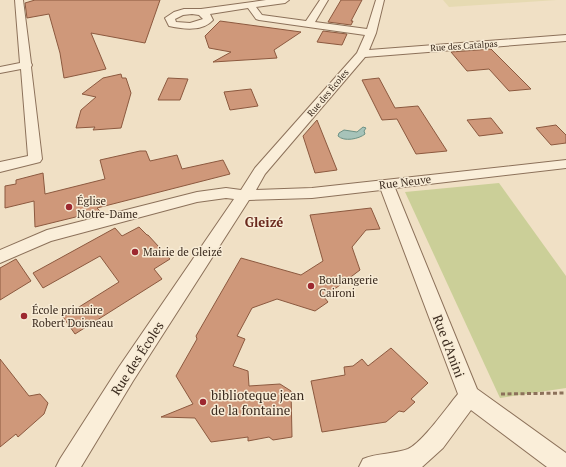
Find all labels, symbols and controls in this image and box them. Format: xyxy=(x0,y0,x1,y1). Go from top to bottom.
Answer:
street label: Rue des Catalpas xyxy=(430,38,498,54)
street label: Rue des Écoles xyxy=(305,67,351,119)
street label: Rue Neuve xyxy=(378,172,432,192)
place label: Église Notre-Dame xyxy=(77,194,138,221)
marker: Église Notre-Dame xyxy=(64,202,74,212)
district label: Gleizé xyxy=(245,213,283,231)
place label: Mairie de Gleizé xyxy=(143,245,222,259)
marker: Mairie de Gleizé xyxy=(130,247,140,257)
place label: Boulangerie Caironi xyxy=(319,273,378,300)
marker: Boulangerie Caironi xyxy=(306,281,316,291)
place label: École primaire Robert Doisneau xyxy=(32,303,114,330)
marker: École primaire Robert Doisneau xyxy=(19,311,29,321)
street label: Rue d'Anini xyxy=(429,312,469,380)
street label: Rue des Écoles xyxy=(106,318,168,398)
place label: biblioteque jean de la fontaine xyxy=(211,386,304,419)
marker: biblioteque jean de la fontaine xyxy=(198,397,208,407)

